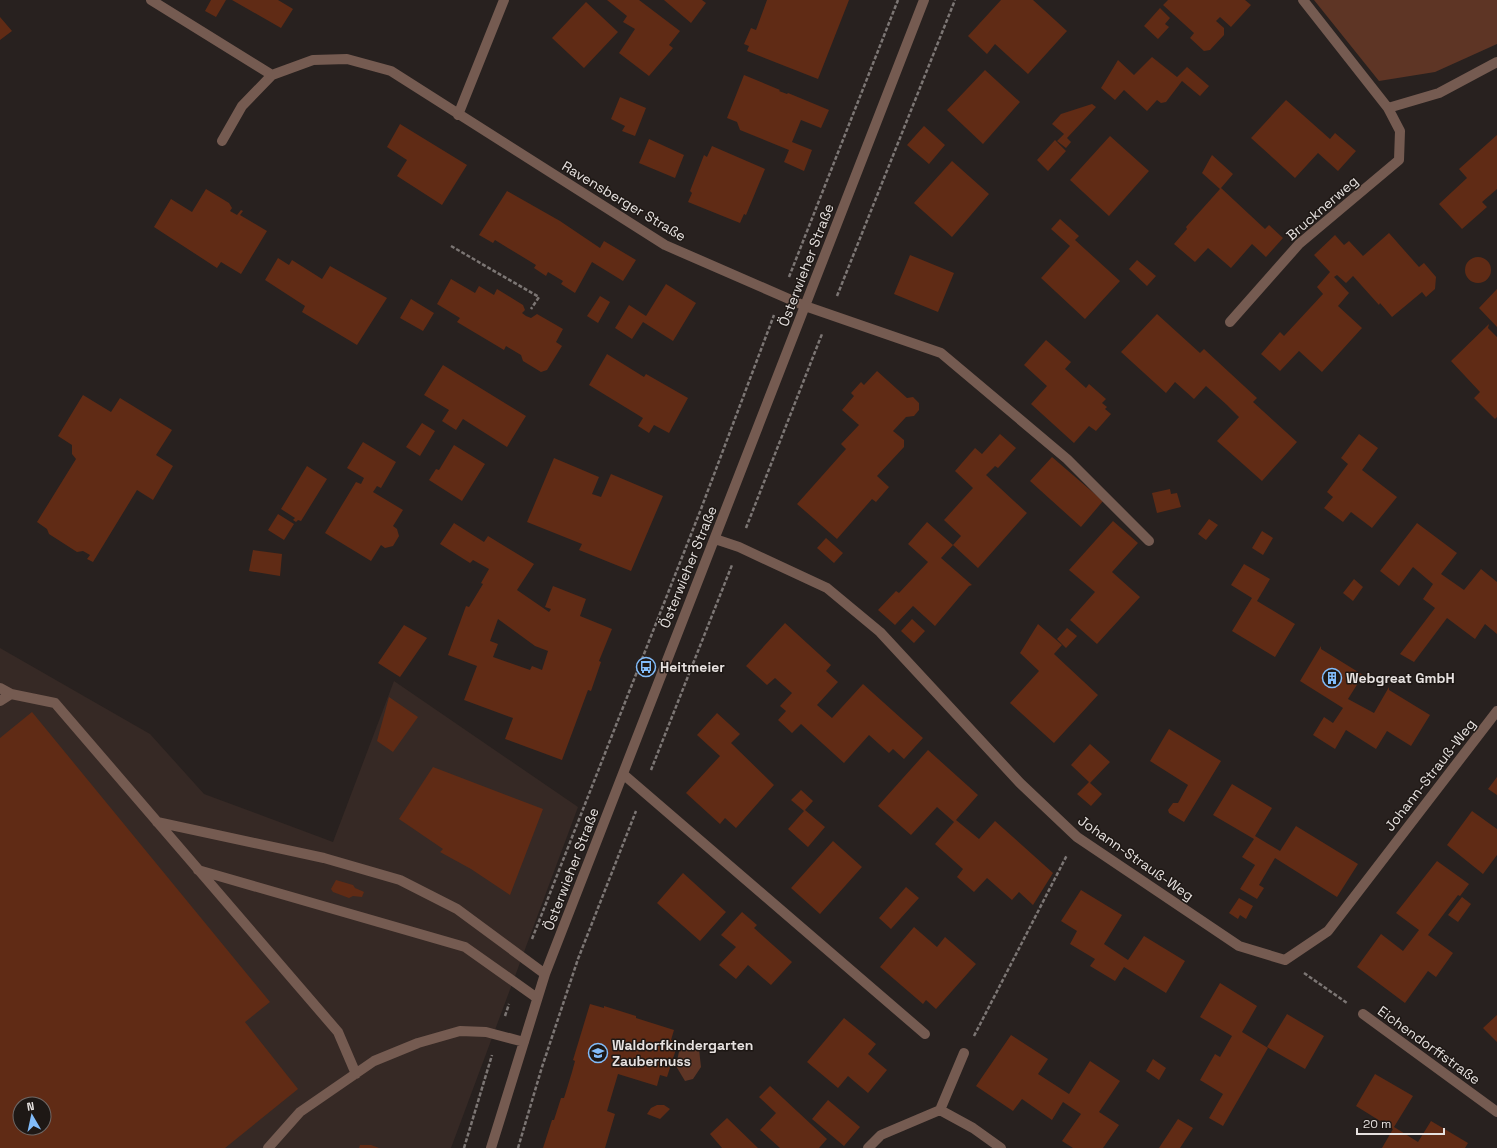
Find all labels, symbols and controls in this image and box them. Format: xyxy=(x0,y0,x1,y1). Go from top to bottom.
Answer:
street label: Ravensberger Straße xyxy=(559,157,689,245)
street label: Brucknerweg xyxy=(1282,172,1362,244)
street label: Österwieher Straße xyxy=(774,201,838,329)
street label: Österwieher Straße xyxy=(655,503,721,631)
bus stop icon: Heitmeier xyxy=(635,656,657,678)
place label: Heitmeier xyxy=(660,658,725,676)
building icon: Webgreat GmbH xyxy=(1321,667,1343,689)
place label: Webgreat GmbH xyxy=(1346,669,1455,687)
street label: Johann-Strauß-Weg xyxy=(1381,715,1479,835)
street label: Österwieher Straße xyxy=(539,805,603,933)
street label: Johann-Strauß-Weg xyxy=(1075,811,1197,905)
street label: Eichendorffstraße xyxy=(1374,1002,1484,1088)
place label: Waldorfkindergarten Zaubernuss xyxy=(612,1036,753,1070)
school or university icon: Waldorfkindergarten Zaubernuss xyxy=(587,1042,609,1064)
north arrow xyxy=(12,1096,52,1136)
text: N xyxy=(26,1099,35,1114)
scale bar xyxy=(1357,1110,1444,1136)
text: 20 m xyxy=(1363,1116,1391,1132)

